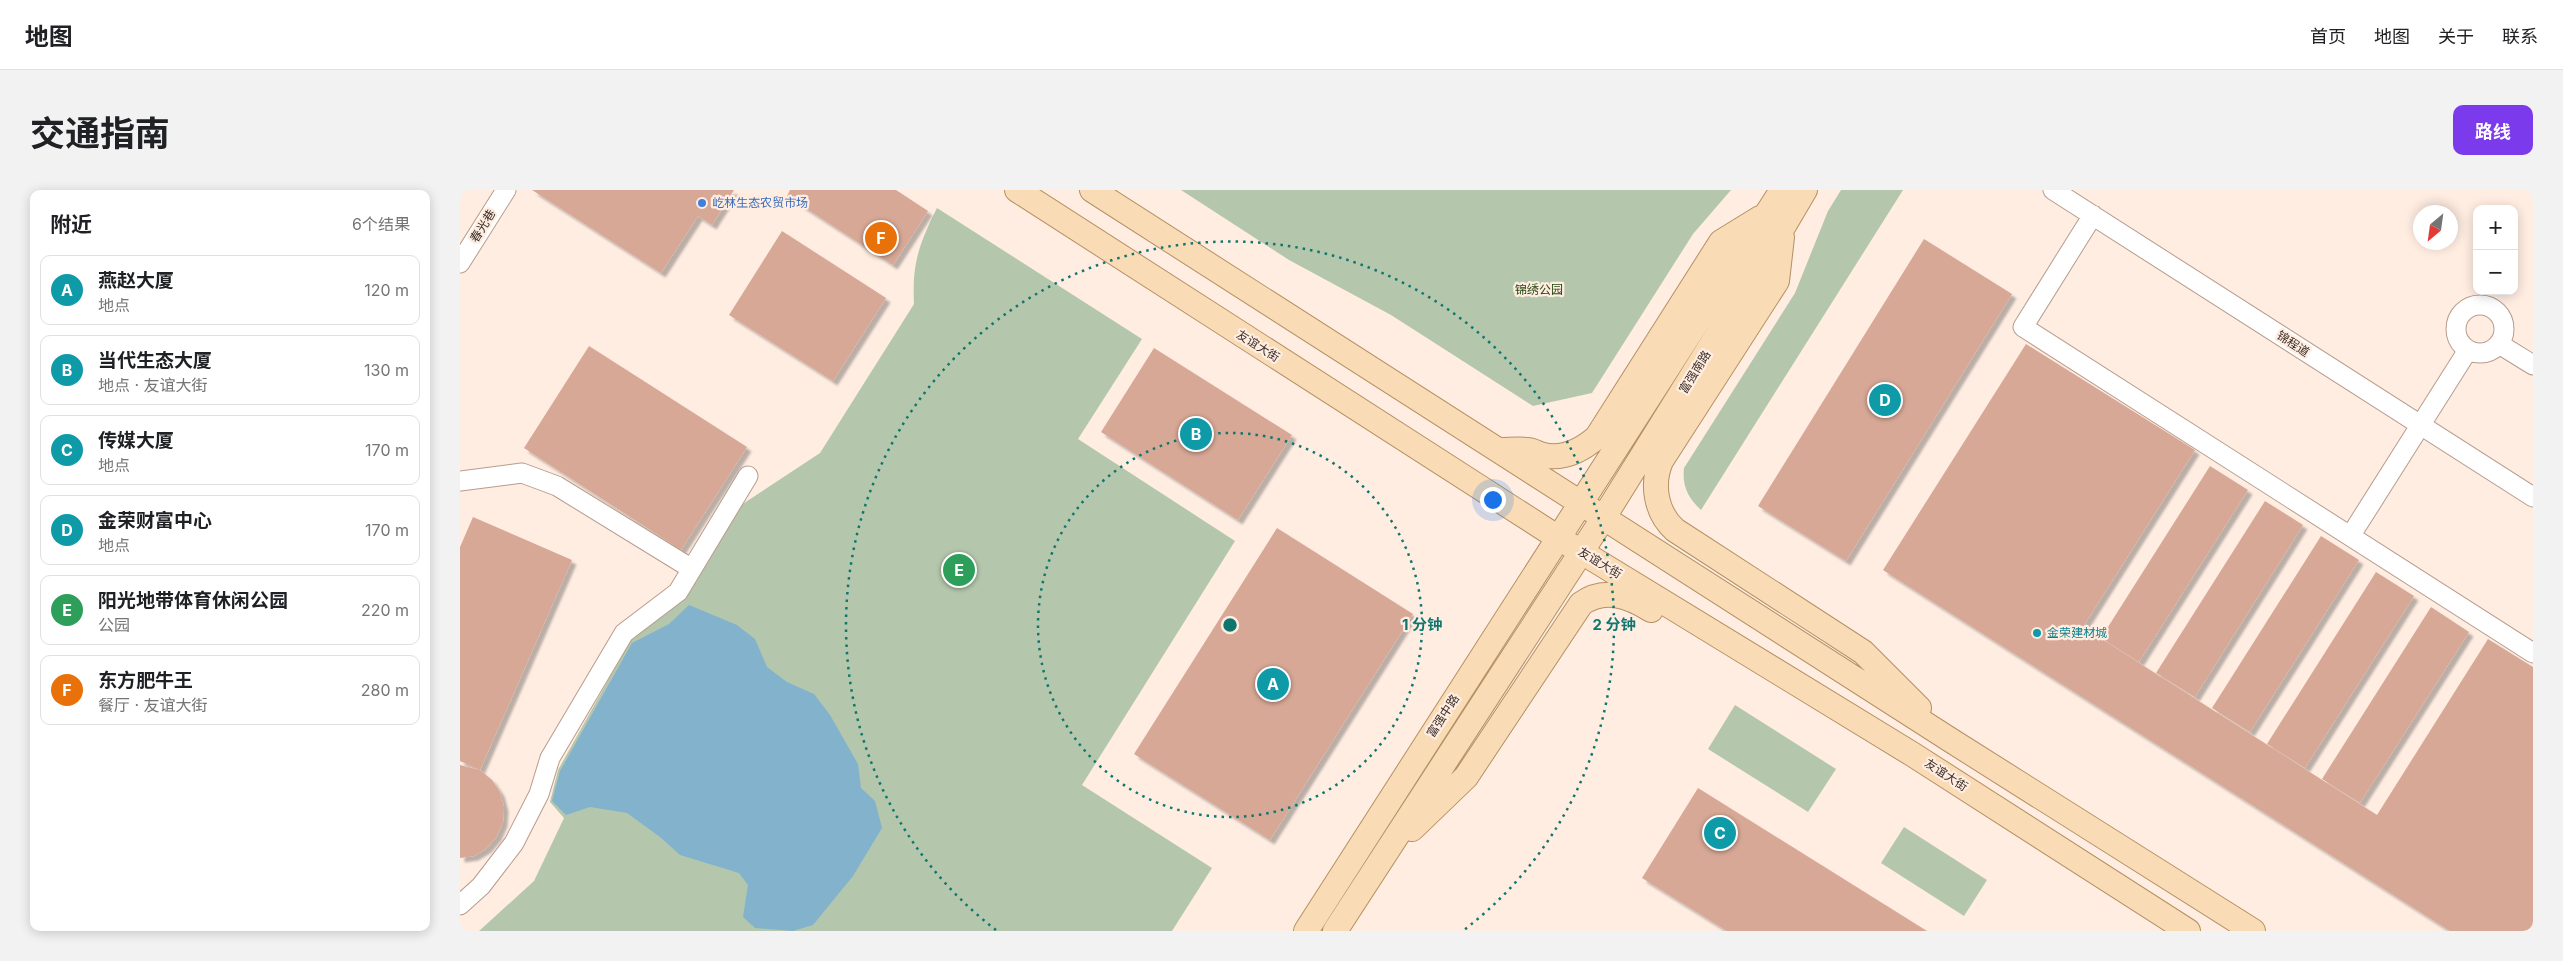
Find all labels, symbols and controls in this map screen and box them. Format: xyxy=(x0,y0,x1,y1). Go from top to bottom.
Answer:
text: 地图 xyxy=(25,22,73,51)
text: 首页 xyxy=(2310,26,2346,47)
text: 地图 xyxy=(2374,26,2410,47)
text: 关于 xyxy=(2438,26,2474,47)
text: 联系 xyxy=(2502,26,2538,47)
button: 路线 xyxy=(2453,105,2533,155)
text: 交通指南 xyxy=(30,112,170,154)
place label: 屹林生态农贸市场 xyxy=(712,195,808,210)
marker: 屹林生态农贸市场 xyxy=(696,197,708,209)
north arrow xyxy=(2413,205,2458,250)
map controls xyxy=(2473,205,2518,295)
button: + xyxy=(2473,205,2518,250)
street label: 春光巷 xyxy=(467,206,498,245)
text: 附近 xyxy=(50,212,92,237)
text: 6个结果 xyxy=(352,214,410,234)
pin: F xyxy=(865,219,897,257)
button: − xyxy=(2473,250,2518,295)
text: 燕赵大厦 xyxy=(98,269,174,292)
text: A xyxy=(61,280,73,300)
text: 120 m xyxy=(364,280,409,300)
park label: 锦绣公园 xyxy=(1515,282,1563,297)
text: 地点 xyxy=(98,295,130,315)
street label: 友谊大街 xyxy=(1234,326,1283,365)
street label: 锦程道 xyxy=(2274,327,2312,360)
street label: 富强南路 xyxy=(1675,347,1714,396)
text: 当代生态大厦 xyxy=(98,349,212,372)
text: B xyxy=(62,360,72,380)
text: 130 m xyxy=(364,360,409,380)
text: 地点 · 友谊大街 xyxy=(98,375,208,395)
pin: D xyxy=(1869,381,1901,419)
pin: B xyxy=(1180,415,1212,453)
text: 传媒大厦 xyxy=(98,429,174,452)
text: C xyxy=(61,440,73,460)
text: 170 m xyxy=(365,440,409,460)
text: 地点 xyxy=(98,455,130,475)
your location xyxy=(1480,487,1506,513)
text: 金荣财富中心 xyxy=(98,509,212,532)
text: D xyxy=(61,520,73,540)
text: 170 m xyxy=(365,520,409,540)
text: 地点 xyxy=(98,535,130,555)
street label: 友谊大街 xyxy=(1576,544,1625,581)
pin: E xyxy=(943,551,975,589)
text: 阳光地带体育休闲公园 xyxy=(98,589,288,612)
text: E xyxy=(62,600,72,620)
text: 220 m xyxy=(361,600,409,620)
text: 公园 xyxy=(98,615,130,635)
text: 1 分钟 xyxy=(1402,615,1442,634)
text: 2 分钟 xyxy=(1592,615,1636,634)
centre of rings xyxy=(1221,616,1239,634)
place label: 金荣建材城 xyxy=(2047,625,2107,640)
marker: 金荣建材城 xyxy=(2031,627,2043,639)
pin: A xyxy=(1257,665,1289,703)
text: 东方肥牛王 xyxy=(98,669,193,692)
text: F xyxy=(62,680,72,700)
text: 280 m xyxy=(361,680,409,700)
street label: 富强中路 xyxy=(1423,692,1462,740)
text: 餐厅 · 友谊大街 xyxy=(98,695,208,715)
street label: 友谊大街 xyxy=(1922,755,1970,794)
pin: C xyxy=(1704,814,1736,852)

